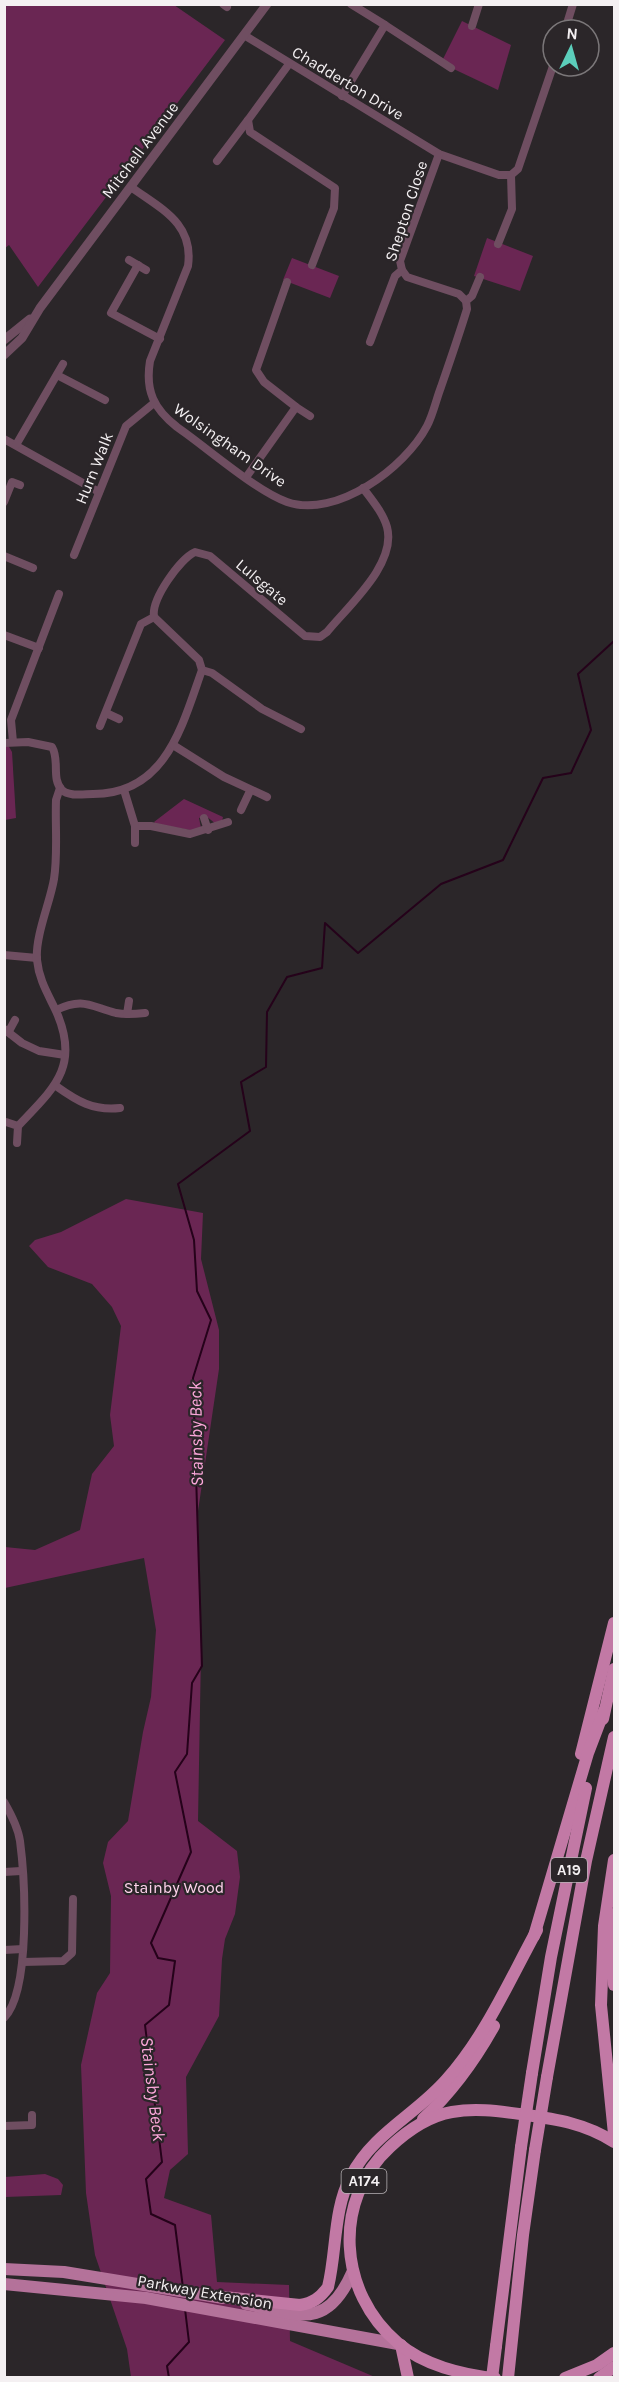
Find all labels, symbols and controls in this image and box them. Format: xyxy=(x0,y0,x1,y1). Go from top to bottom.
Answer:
north arrow xyxy=(541,18,601,78)
text: N xyxy=(566,24,579,44)
street label: Chadderton Drive xyxy=(289,42,407,124)
street label: Mitchell Avenue xyxy=(98,98,182,202)
street label: Shepton Close xyxy=(381,158,431,264)
street label: Wolsingham Drive xyxy=(170,399,290,491)
street label: Hurn Walk xyxy=(71,429,117,507)
street label: Lulsgate xyxy=(232,555,292,609)
water label: Stainsby Beck xyxy=(184,1380,208,1487)
road number: A19 xyxy=(551,1858,587,1882)
park label: Stainby Wood xyxy=(124,1878,224,1897)
water label: Stainsby Beck xyxy=(136,2035,170,2143)
road number: A174 xyxy=(342,2169,386,2193)
street label: Parkway Extension xyxy=(136,2271,274,2313)

